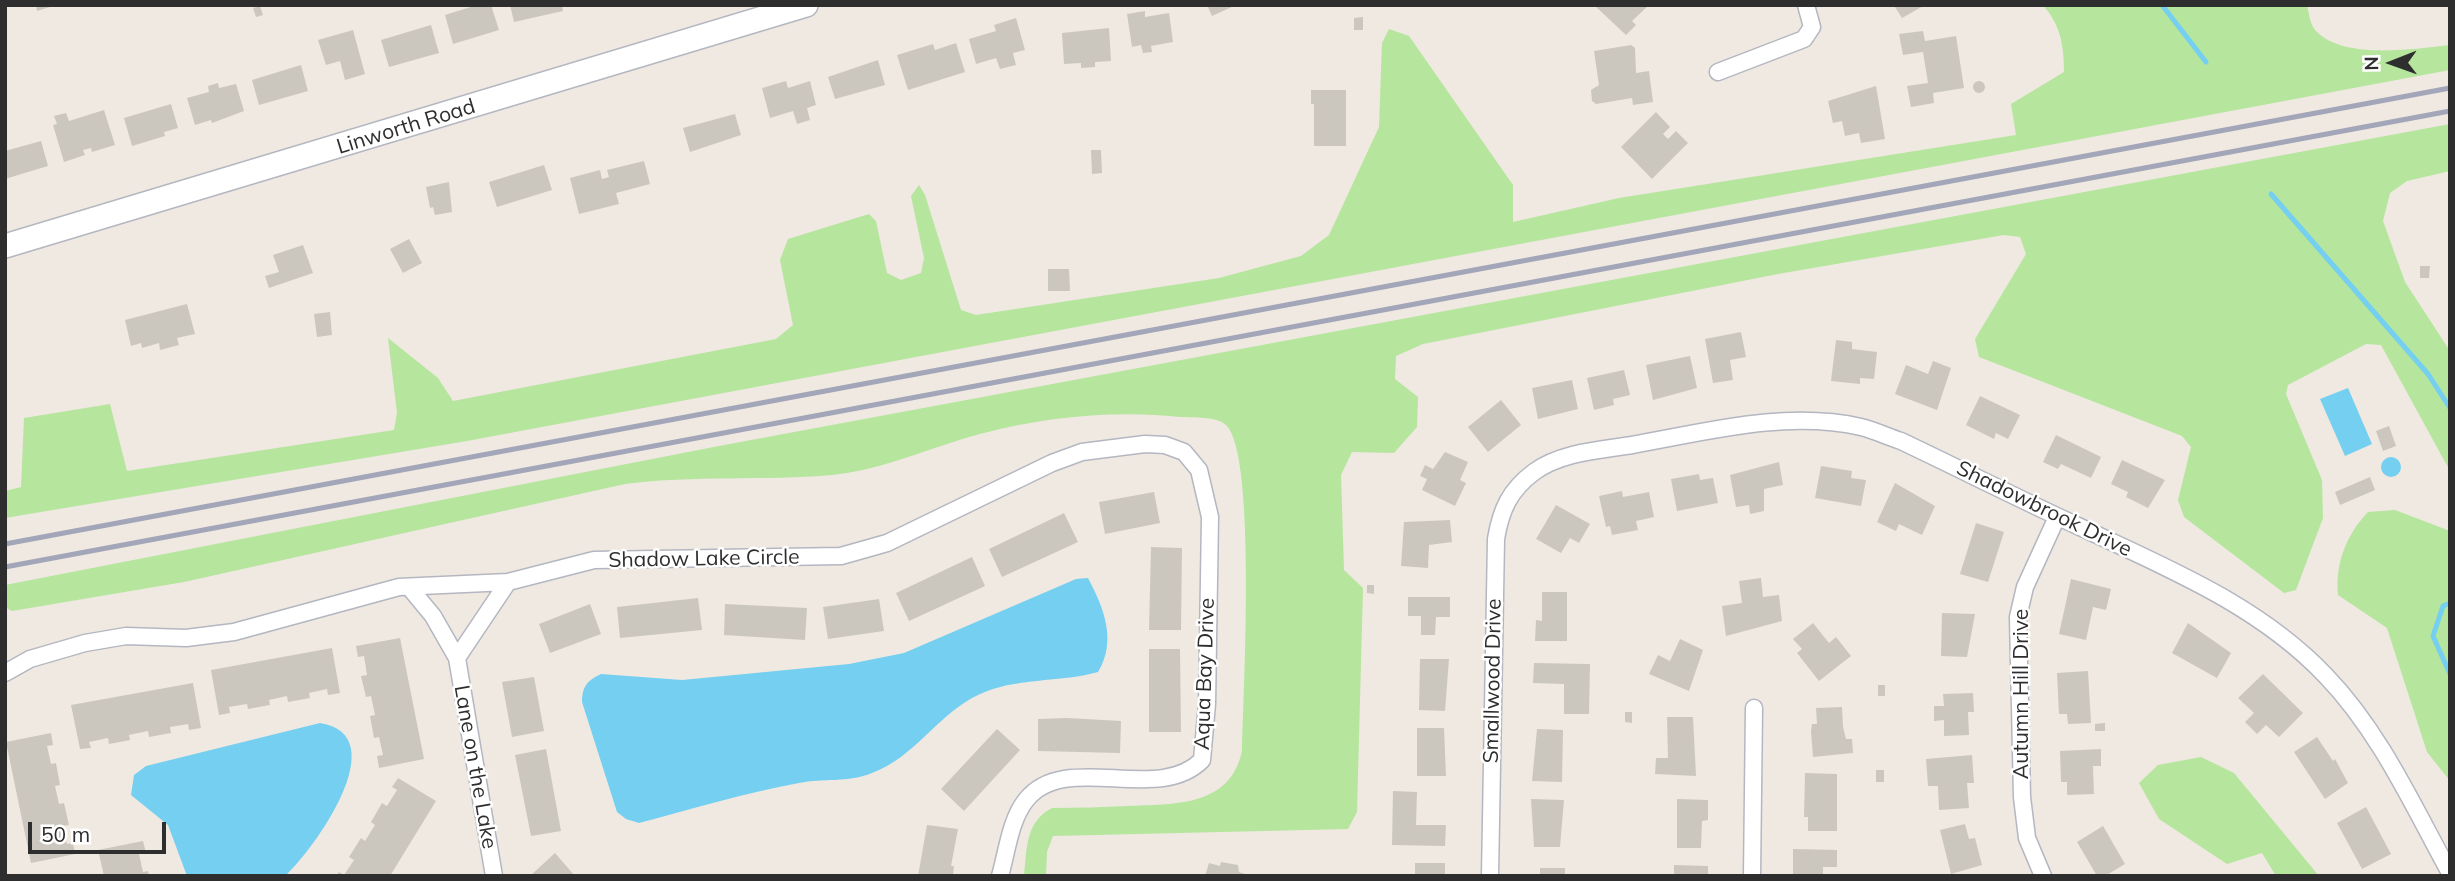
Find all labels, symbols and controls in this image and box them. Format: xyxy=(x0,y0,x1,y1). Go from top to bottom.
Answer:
north arrow xyxy=(2357,28,2427,98)
text: N xyxy=(2359,56,2383,71)
street label: Linworth Road xyxy=(334,94,478,160)
street label: Shadowbrook Drive xyxy=(1952,456,2136,562)
street label: Shadow Lake Circle xyxy=(608,545,800,573)
street label: Aqua Bay Drive xyxy=(1190,597,1220,751)
street label: Smallwood Drive xyxy=(1479,598,1507,764)
street label: Autumn Hill Drive xyxy=(2009,609,2035,779)
street label: Lane on the Lake xyxy=(448,683,502,851)
scale bar xyxy=(32,808,170,852)
text: 50 m xyxy=(41,821,90,847)

